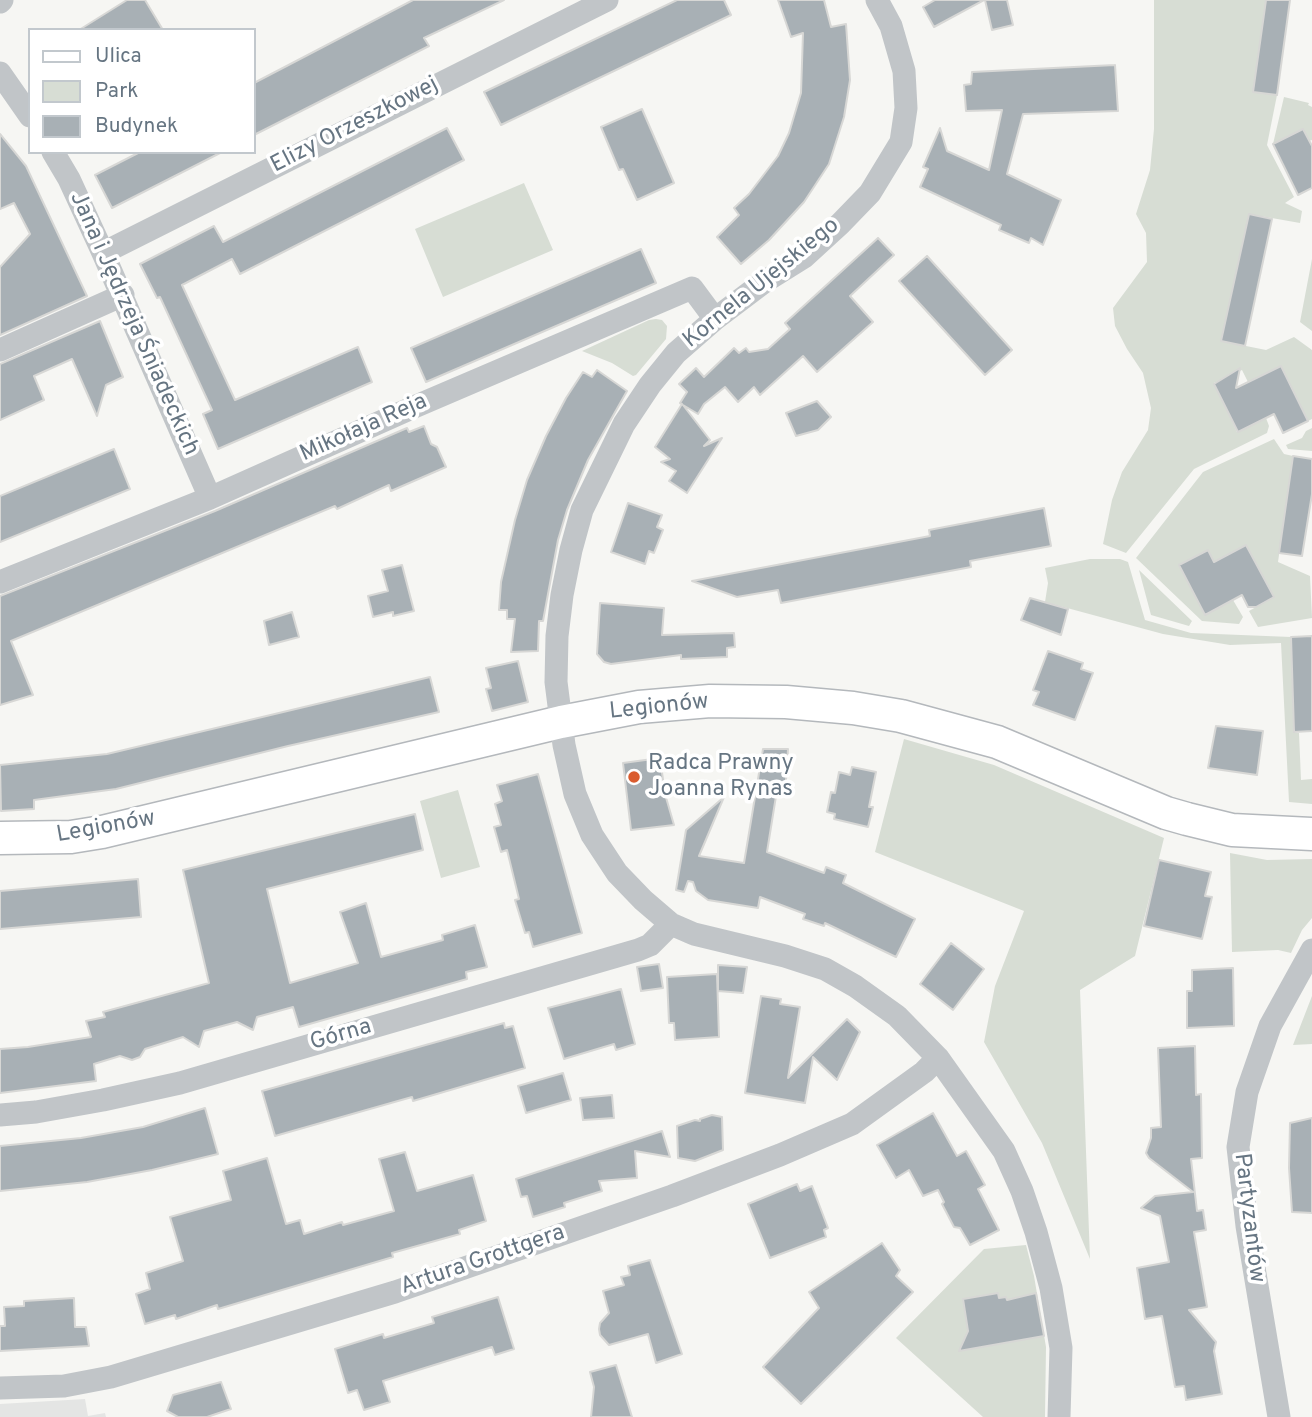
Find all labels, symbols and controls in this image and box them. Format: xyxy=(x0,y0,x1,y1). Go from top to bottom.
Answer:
legend xyxy=(28,28,256,154)
text: Ulica xyxy=(95,43,142,70)
street label: Elizy Orzeszkowej xyxy=(267,72,443,180)
text: Park xyxy=(95,78,138,105)
text: Budynek xyxy=(95,113,178,140)
street label: Jana i Jędrzeja Śniadeckich xyxy=(62,188,204,460)
street label: Kornela Ujejskiego xyxy=(678,213,846,355)
street label: Mikołaja Reja xyxy=(296,389,432,469)
street label: Legionów xyxy=(608,689,710,727)
place label: Radca Prawny Joanna Rynas xyxy=(648,750,794,804)
marker: Radca Prawny Joanna Rynas xyxy=(626,769,642,785)
street label: Legionów xyxy=(54,806,158,850)
street label: Górna xyxy=(307,1014,375,1058)
street label: Partyzantów xyxy=(1226,1152,1270,1284)
street label: Artura Grottgera xyxy=(397,1220,569,1302)

